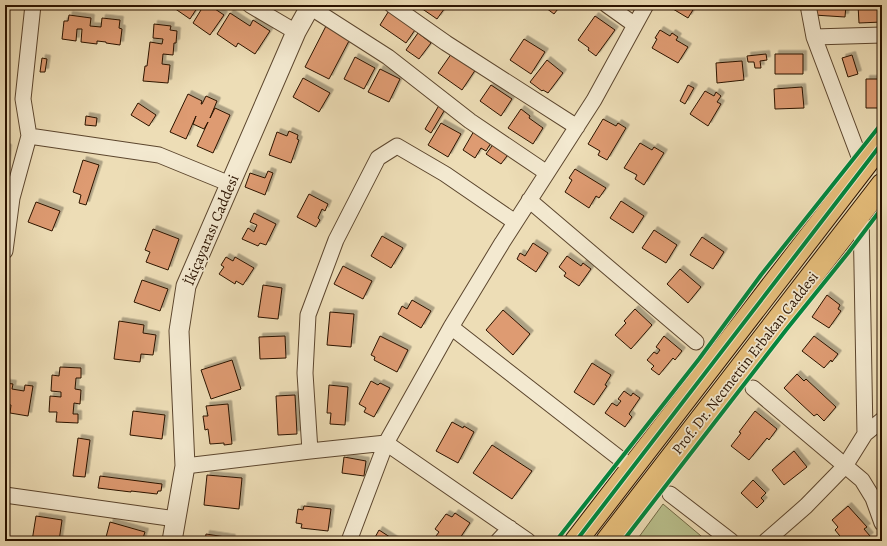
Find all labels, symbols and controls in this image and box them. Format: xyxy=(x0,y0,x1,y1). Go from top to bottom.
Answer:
street label: İkiçayarası Caddesi xyxy=(179,171,243,289)
street label: Prof. Dr. Necmettin Erbakan Caddesi xyxy=(667,267,823,459)

